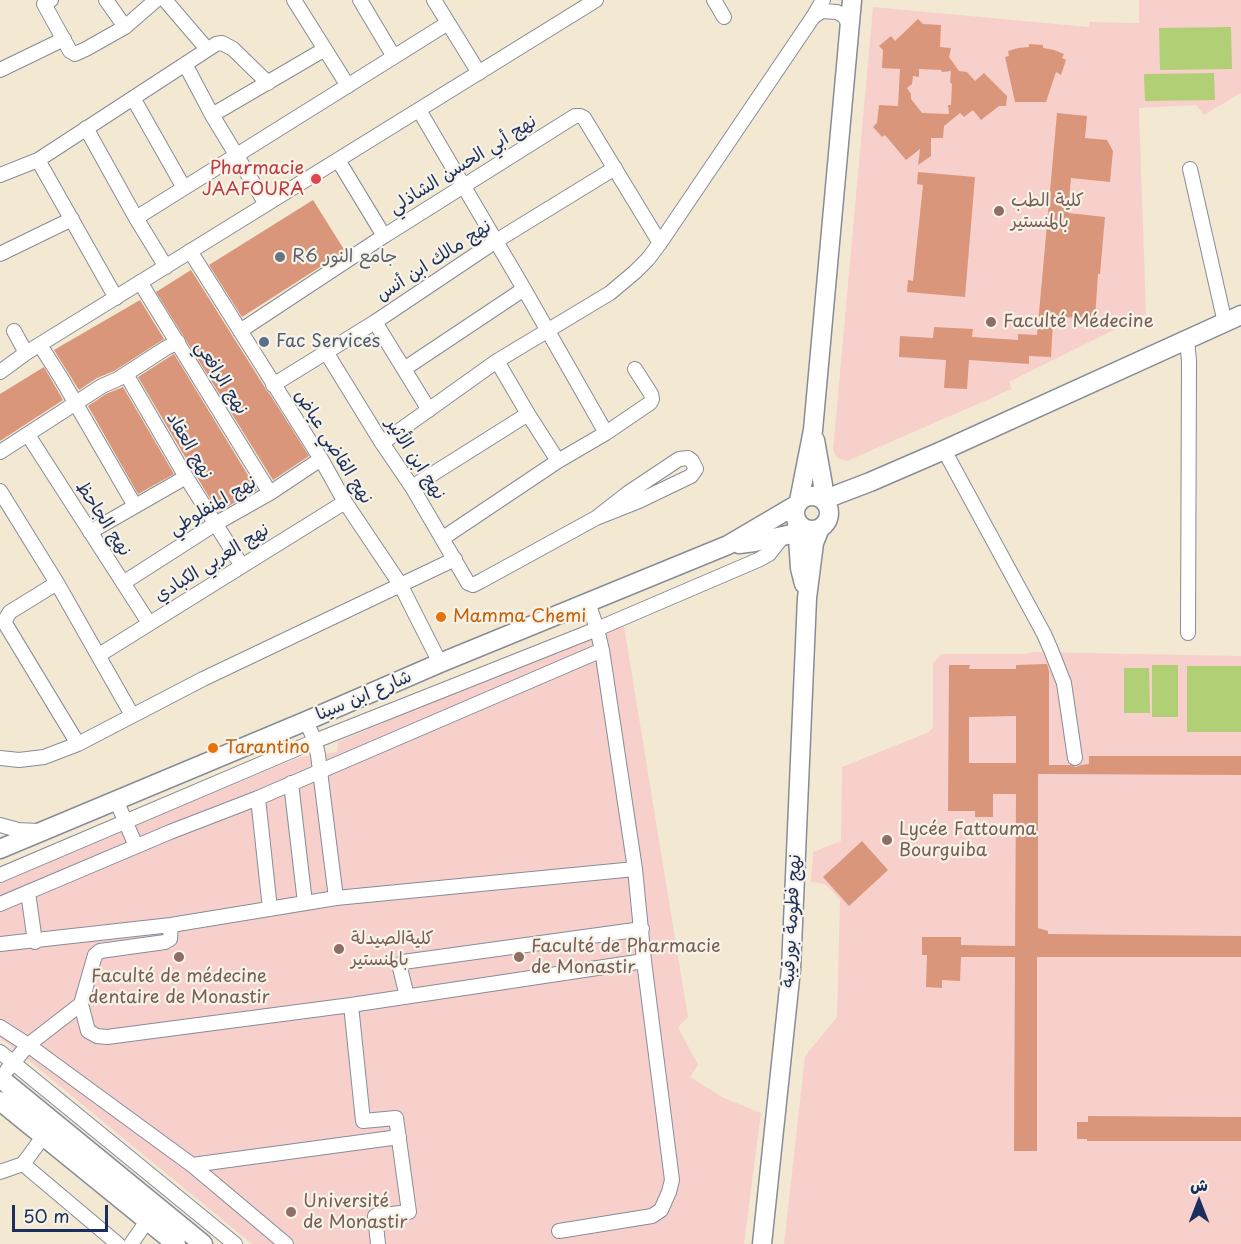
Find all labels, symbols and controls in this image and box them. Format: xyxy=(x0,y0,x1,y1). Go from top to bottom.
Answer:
street label: نهج أبي الحسن الشاذلي xyxy=(385,111,541,219)
place label: Pharmacie JAAFOURA xyxy=(202,158,304,201)
marker: Pharmacie JAAFOURA xyxy=(309,172,323,186)
place label: كلية الطب بالمنستير xyxy=(1011,190,1084,232)
marker: كلية الطب بالمنستير xyxy=(992,204,1006,218)
street label: نهج مالك ابن أنس xyxy=(372,216,496,306)
place label: R6 جامع النور xyxy=(292,246,397,268)
marker: R6 جامع النور xyxy=(273,250,287,264)
place label: Faculté Médecine xyxy=(1003,311,1154,333)
marker: Faculté Médecine xyxy=(984,315,998,329)
place label: Fac Services xyxy=(276,331,380,353)
marker: Fac Services xyxy=(257,335,271,349)
street label: نهج الرافعي xyxy=(190,337,252,419)
street label: نهج القاضي عياض xyxy=(289,386,377,508)
street label: نهج العقاد xyxy=(161,409,217,483)
street label: نهج ابن الأثير xyxy=(380,414,450,504)
street label: نهج المنفلوطي xyxy=(165,471,261,541)
street label: نهج الجاحظ xyxy=(71,477,135,561)
street label: نهج العربي الكبادي xyxy=(151,519,273,607)
place label: Mamma Chemi xyxy=(453,606,586,628)
marker: Mamma Chemi xyxy=(434,610,448,624)
street label: شارع ابن سينا xyxy=(313,666,415,726)
place label: Tarantino xyxy=(225,737,310,759)
marker: Tarantino xyxy=(206,741,220,755)
place label: Lycée Fattouma Bourguiba xyxy=(899,819,1036,862)
marker: Lycée Fattouma Bourguiba xyxy=(880,833,894,847)
street label: نهج فطومة بورقيبة xyxy=(778,854,806,988)
place label: كليةالصيدلة بالمنستير xyxy=(351,928,434,970)
place label: Faculté de Pharmacie de Monastir xyxy=(531,936,721,978)
marker: كليةالصيدلة بالمنستير xyxy=(332,942,346,956)
marker: Faculté de médecine dentaire de Monastir xyxy=(172,950,186,964)
marker: Faculté de Pharmacie de Monastir xyxy=(512,950,526,964)
place label: Faculté de médecine dentaire de Monastir xyxy=(88,966,270,1008)
north arrow xyxy=(1169,1172,1229,1232)
text: ش xyxy=(1190,1172,1208,1196)
place label: Université de Monastir xyxy=(303,1191,407,1234)
scale bar xyxy=(15,1193,111,1231)
text: 50 m xyxy=(23,1202,70,1229)
marker: Université de Monastir xyxy=(284,1205,298,1219)

